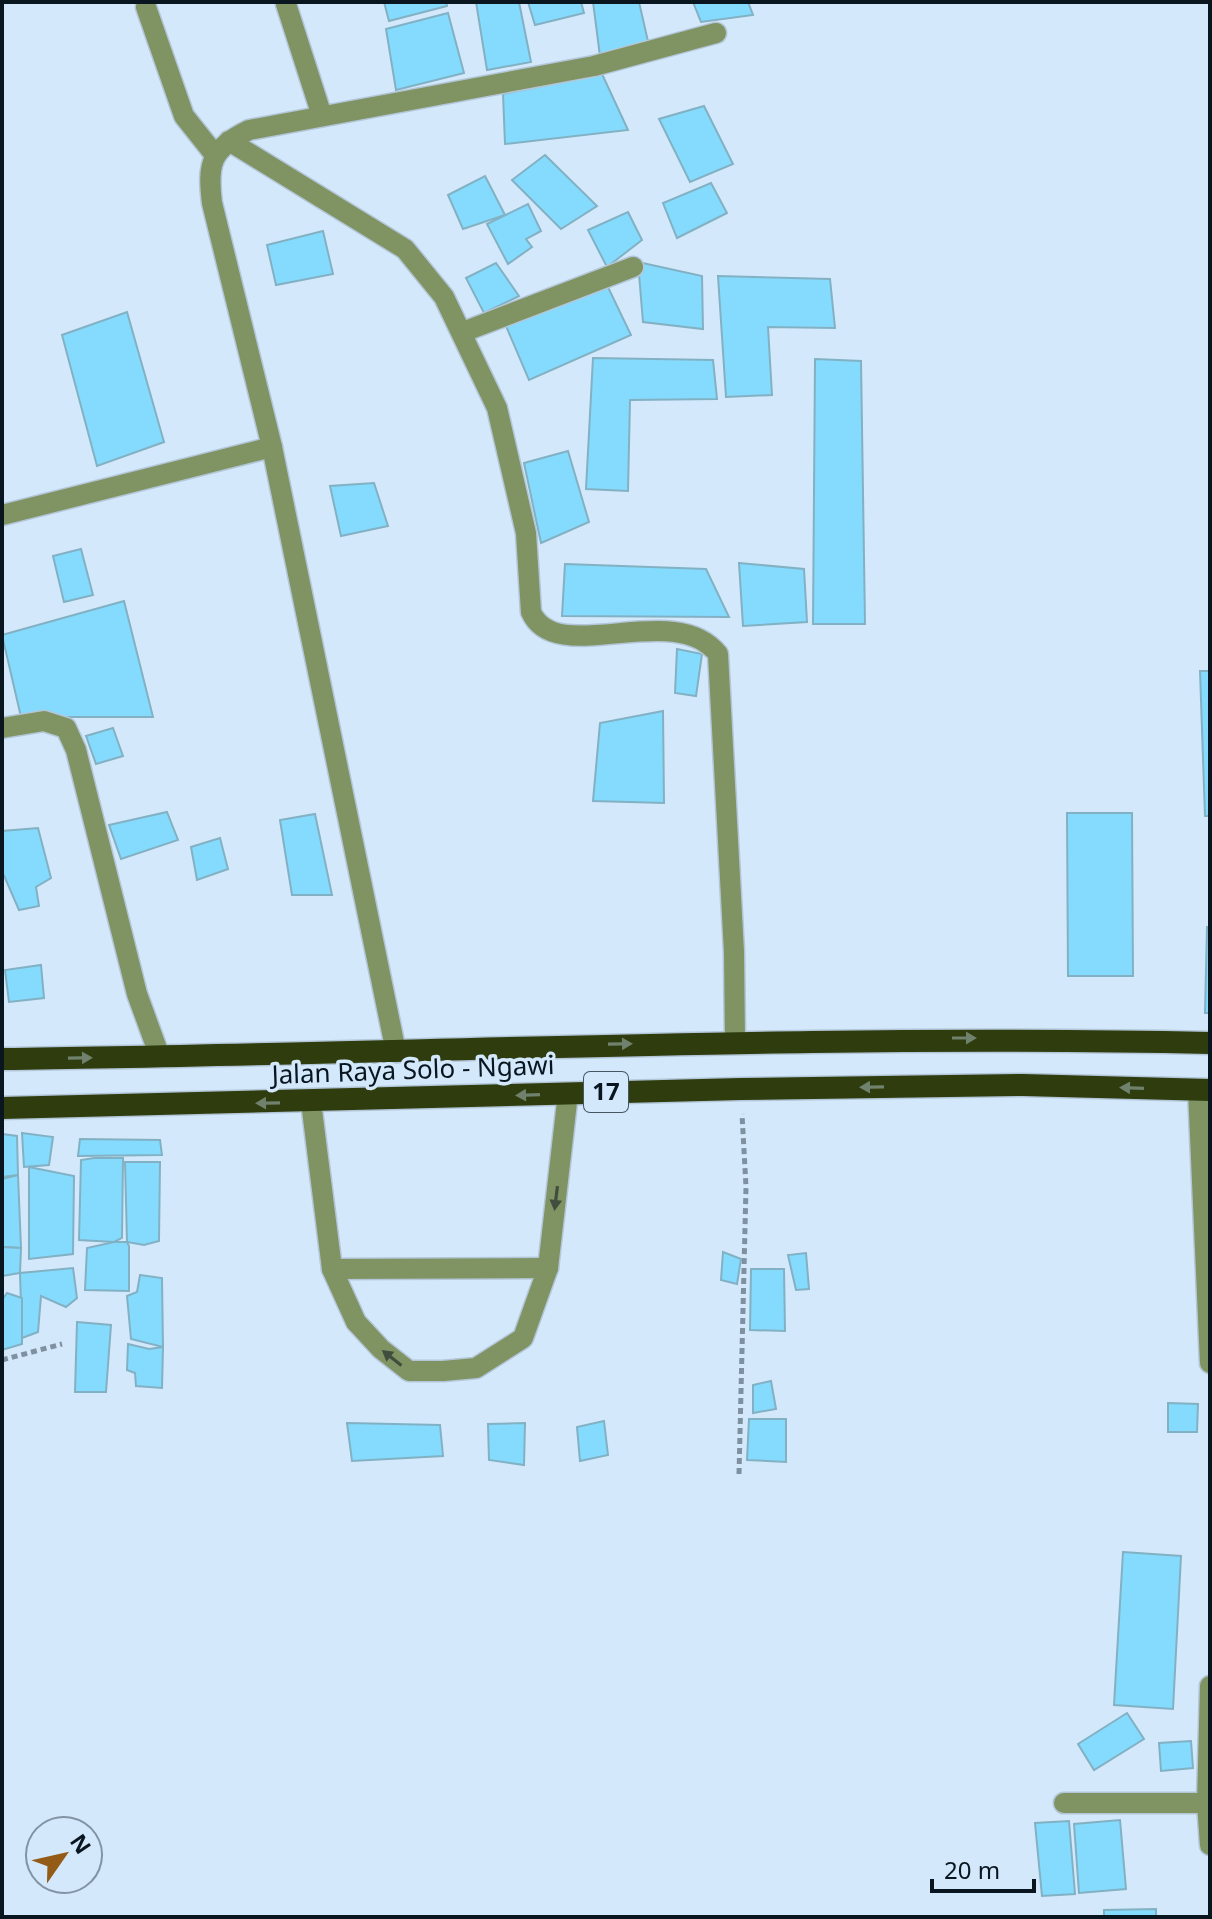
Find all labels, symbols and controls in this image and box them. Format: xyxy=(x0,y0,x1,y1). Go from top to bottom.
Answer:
one-way arrow xyxy=(952,1032,977,1044)
one-way arrow xyxy=(608,1038,633,1050)
street label: Jalan Raya Solo - Ngawi xyxy=(268,1046,555,1092)
one-way arrow xyxy=(68,1052,93,1064)
road number: 17 xyxy=(584,1072,628,1112)
one-way arrow xyxy=(859,1081,884,1093)
one-way arrow xyxy=(1119,1082,1144,1095)
one-way arrow xyxy=(515,1088,540,1101)
one-way arrow xyxy=(255,1096,280,1109)
one-way arrow xyxy=(549,1186,562,1211)
one-way arrow xyxy=(382,1350,402,1367)
north arrow xyxy=(24,1815,104,1895)
text: N xyxy=(64,1827,99,1859)
scale bar xyxy=(932,1843,1034,1893)
text: 20 m xyxy=(944,1853,1000,1886)

